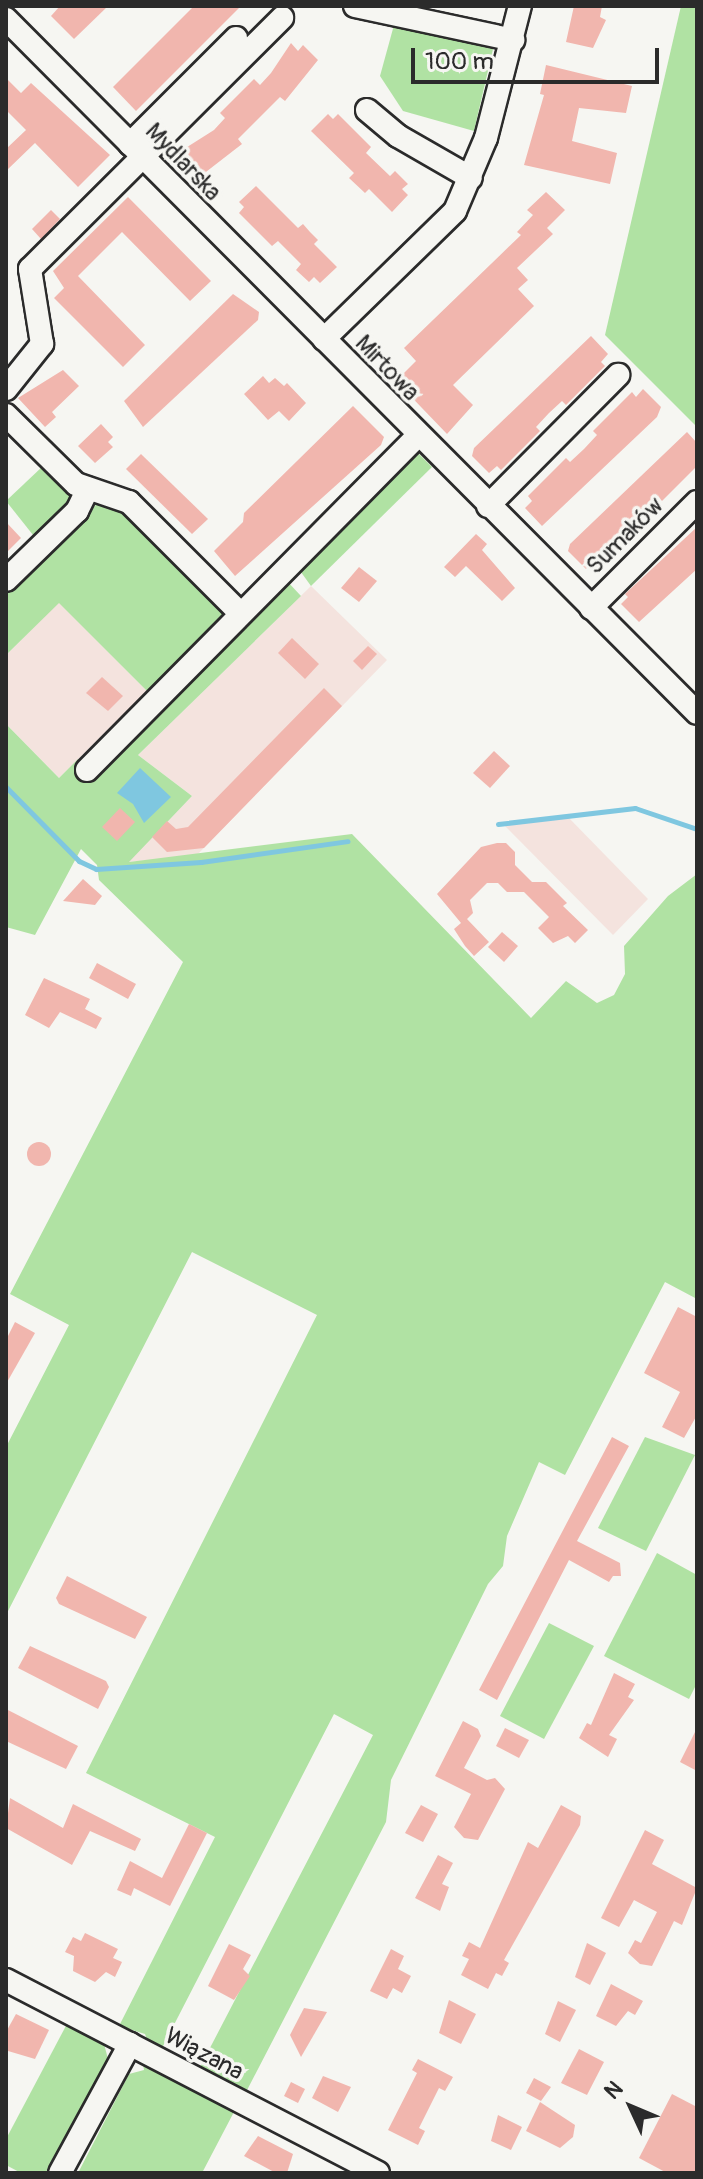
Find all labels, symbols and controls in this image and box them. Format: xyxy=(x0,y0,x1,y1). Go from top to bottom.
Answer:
scale bar xyxy=(415,32,663,82)
text: 100 m xyxy=(425,47,494,76)
street label: Mydlarska xyxy=(139,117,227,207)
street label: Mirtowa xyxy=(349,329,425,407)
street label: Sumaków xyxy=(580,491,670,581)
street label: Wiązana xyxy=(160,2021,248,2087)
north arrow xyxy=(591,2067,671,2147)
text: N xyxy=(598,2075,629,2105)

